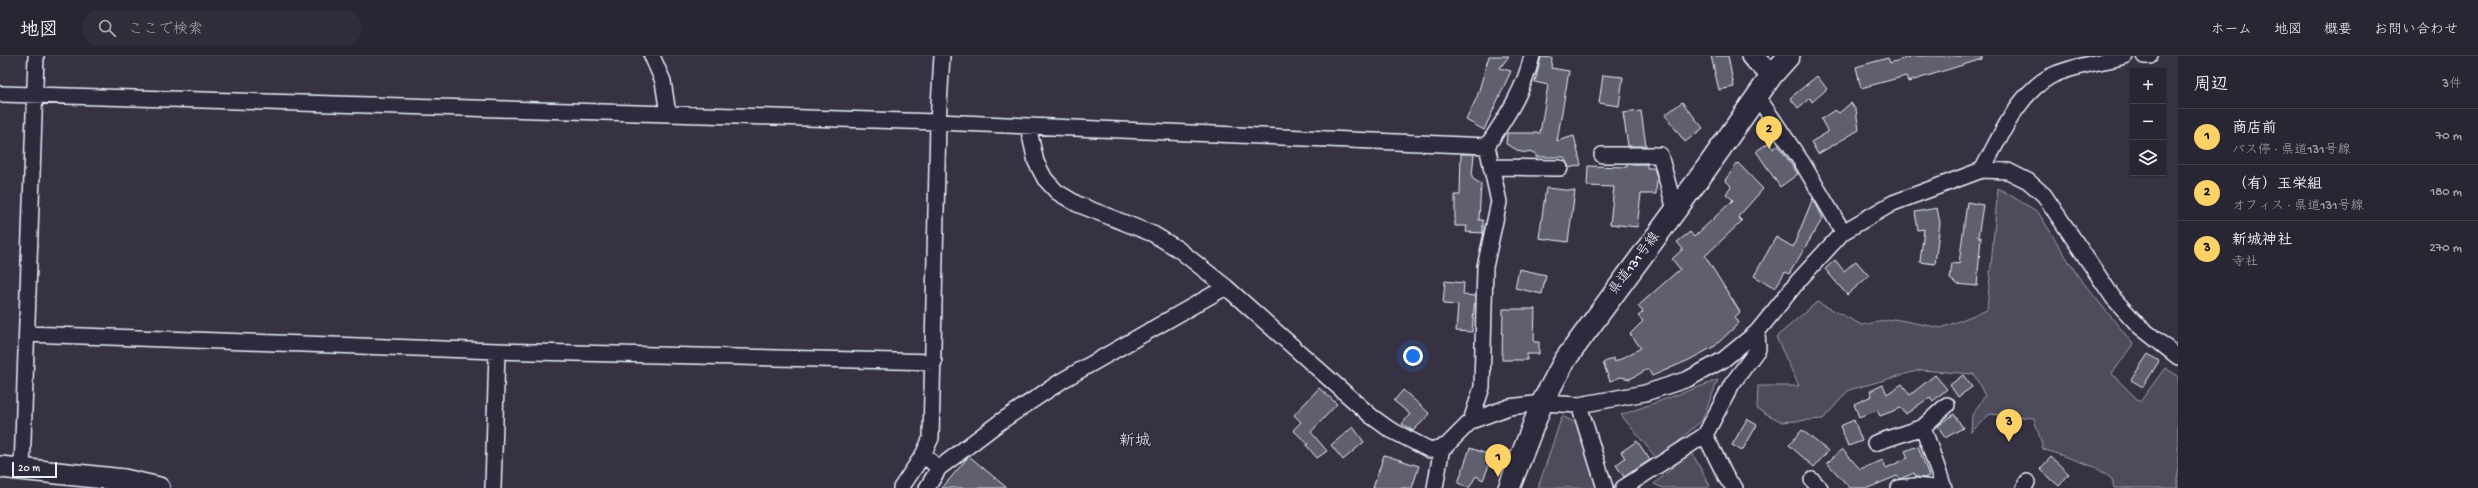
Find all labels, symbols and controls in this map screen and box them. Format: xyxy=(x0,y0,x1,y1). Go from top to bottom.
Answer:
search box xyxy=(82,10,362,46)
icon: search xyxy=(96,17,118,39)
text: 地図 xyxy=(20,20,58,43)
text: ここで検索 xyxy=(128,21,203,39)
text: ホーム xyxy=(2211,22,2252,39)
text: 地図 xyxy=(2274,22,2302,39)
text: 概要 xyxy=(2324,22,2352,39)
text: お問い合わせ xyxy=(2374,22,2458,39)
map controls xyxy=(2130,68,2166,176)
button: + xyxy=(2130,68,2166,104)
text: 周辺 xyxy=(2194,76,2228,96)
text: 3件 xyxy=(2442,77,2462,92)
button: − xyxy=(2130,104,2166,140)
pin: 2 xyxy=(1756,116,1782,149)
text: 商店前 xyxy=(2232,120,2277,138)
text: 1 xyxy=(2204,129,2210,144)
text: 70 m xyxy=(2436,129,2462,144)
button: layers xyxy=(2130,140,2166,176)
text: バス停 · 県道131号線 xyxy=(2232,143,2351,158)
text: （有）玉栄組 xyxy=(2232,176,2322,194)
text: 2 xyxy=(2204,185,2210,200)
text: 180 m xyxy=(2430,185,2462,200)
text: オフィス · 県道131号線 xyxy=(2232,199,2364,214)
street label: 県道131号線 xyxy=(1606,229,1664,299)
text: 新城神社 xyxy=(2232,232,2292,250)
text: 3 xyxy=(2204,241,2210,256)
text: 270 m xyxy=(2429,241,2462,256)
text: 寺社 xyxy=(2232,255,2258,270)
your location xyxy=(1403,346,1423,366)
pin: 3 xyxy=(1996,409,2022,442)
district label: 新城 xyxy=(1119,432,1151,452)
pin: 1 xyxy=(1485,444,1511,477)
scale bar xyxy=(12,460,57,479)
text: 20 m xyxy=(18,463,40,475)

